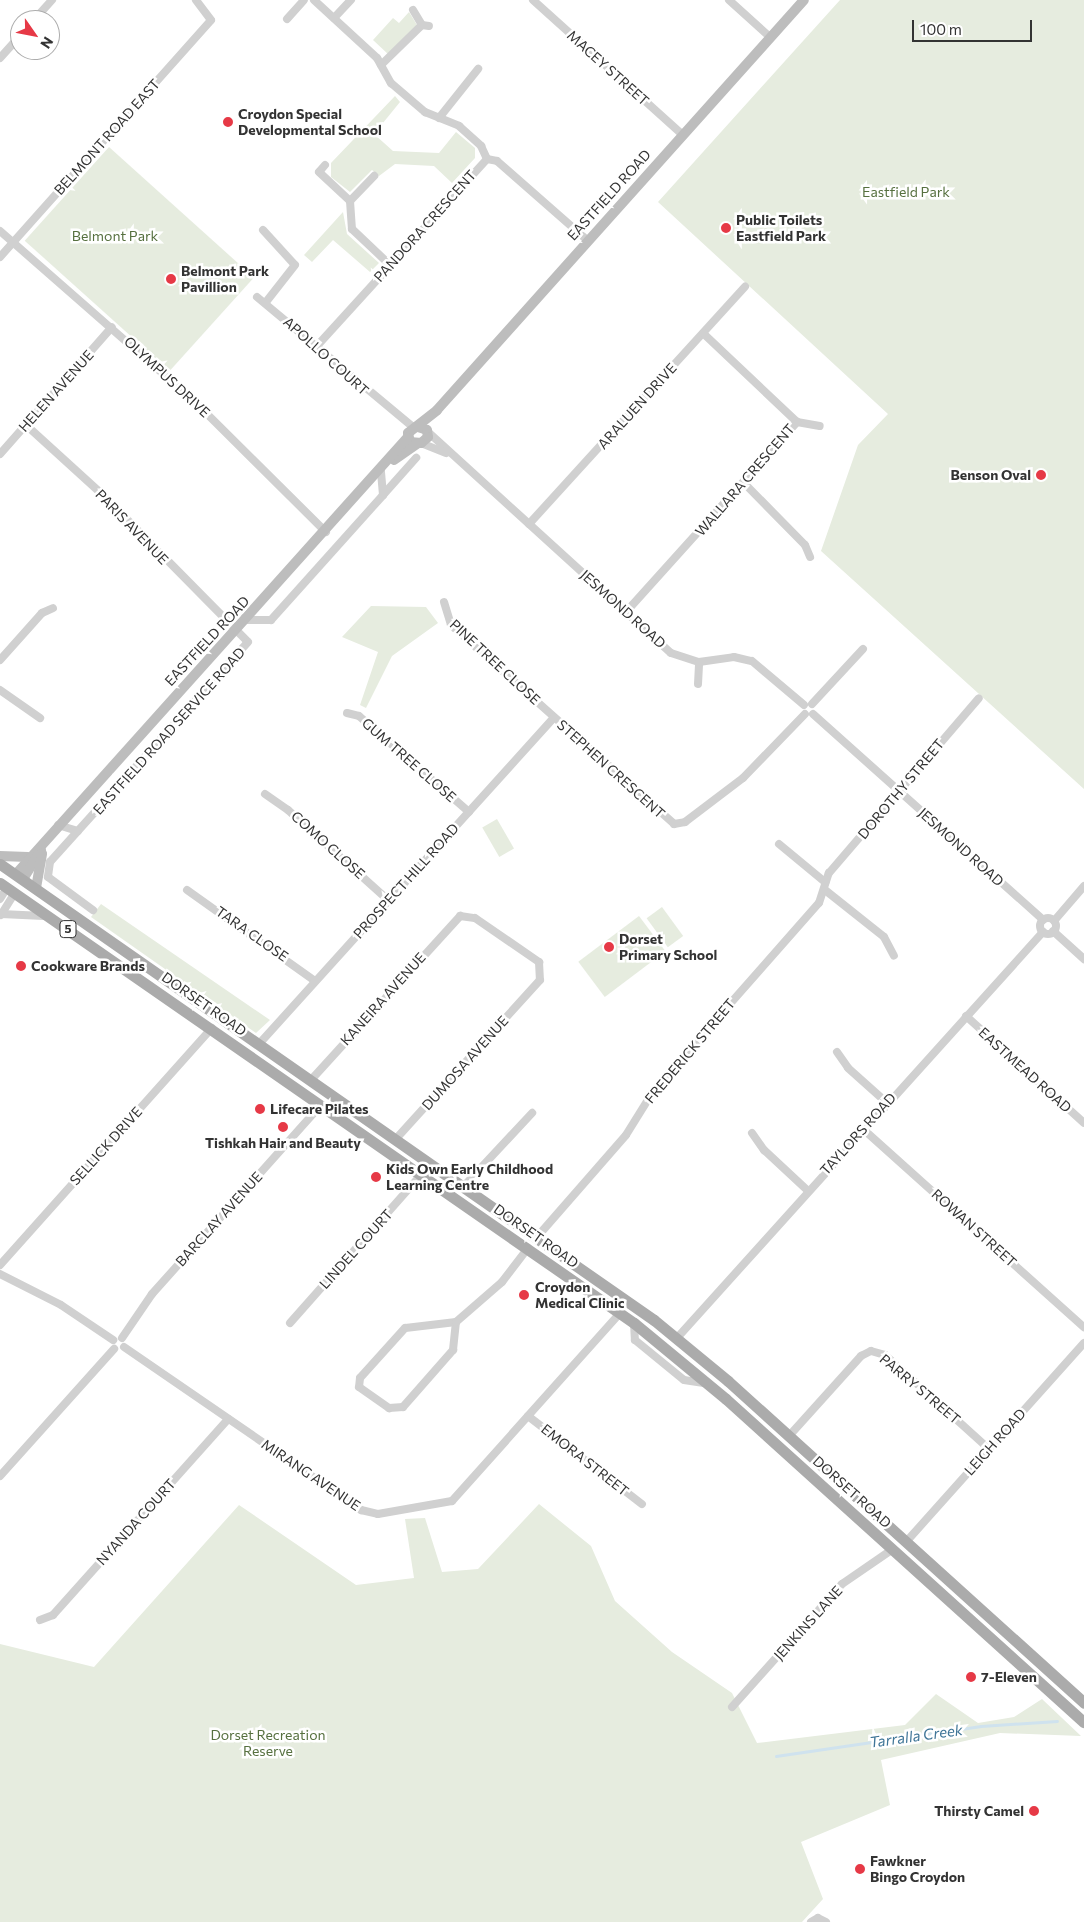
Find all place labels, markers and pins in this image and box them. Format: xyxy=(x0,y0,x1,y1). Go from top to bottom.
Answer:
place label: Croydon Special Developmental School xyxy=(238,106,382,138)
marker: Croydon Special Developmental School xyxy=(222,116,234,128)
place label: Public Toilets Eastfield Park xyxy=(736,212,826,244)
marker: Public Toilets Eastfield Park xyxy=(720,222,732,234)
place label: Belmont Park Pavillion xyxy=(181,263,269,296)
marker: Belmont Park Pavillion xyxy=(165,273,177,285)
place label: Benson Oval xyxy=(951,467,1031,483)
marker: Benson Oval xyxy=(1035,469,1047,481)
place label: Dorset Primary School xyxy=(619,931,717,964)
marker: Dorset Primary School xyxy=(603,941,615,953)
place label: Cookware Brands xyxy=(31,958,145,974)
marker: Cookware Brands xyxy=(15,960,27,972)
place label: Lifecare Pilates xyxy=(270,1101,369,1117)
marker: Lifecare Pilates xyxy=(254,1103,266,1115)
marker: Tishkah Hair and Beauty xyxy=(277,1121,289,1133)
place label: Tishkah Hair and Beauty xyxy=(205,1135,361,1151)
place label: Kids Own Early Childhood Learning Centre xyxy=(386,1161,553,1194)
marker: Kids Own Early Childhood Learning Centre xyxy=(370,1171,382,1183)
place label: Croydon Medical Clinic xyxy=(535,1279,625,1311)
marker: Croydon Medical Clinic xyxy=(517,1288,531,1302)
place label: 7-Eleven xyxy=(981,1669,1037,1685)
marker: 7-Eleven xyxy=(965,1671,977,1683)
place label: Thirsty Camel xyxy=(934,1803,1024,1819)
marker: Thirsty Camel xyxy=(1028,1805,1040,1817)
place label: Fawkner Bingo Croydon xyxy=(870,1853,965,1885)
marker: Fawkner Bingo Croydon xyxy=(854,1863,866,1875)

